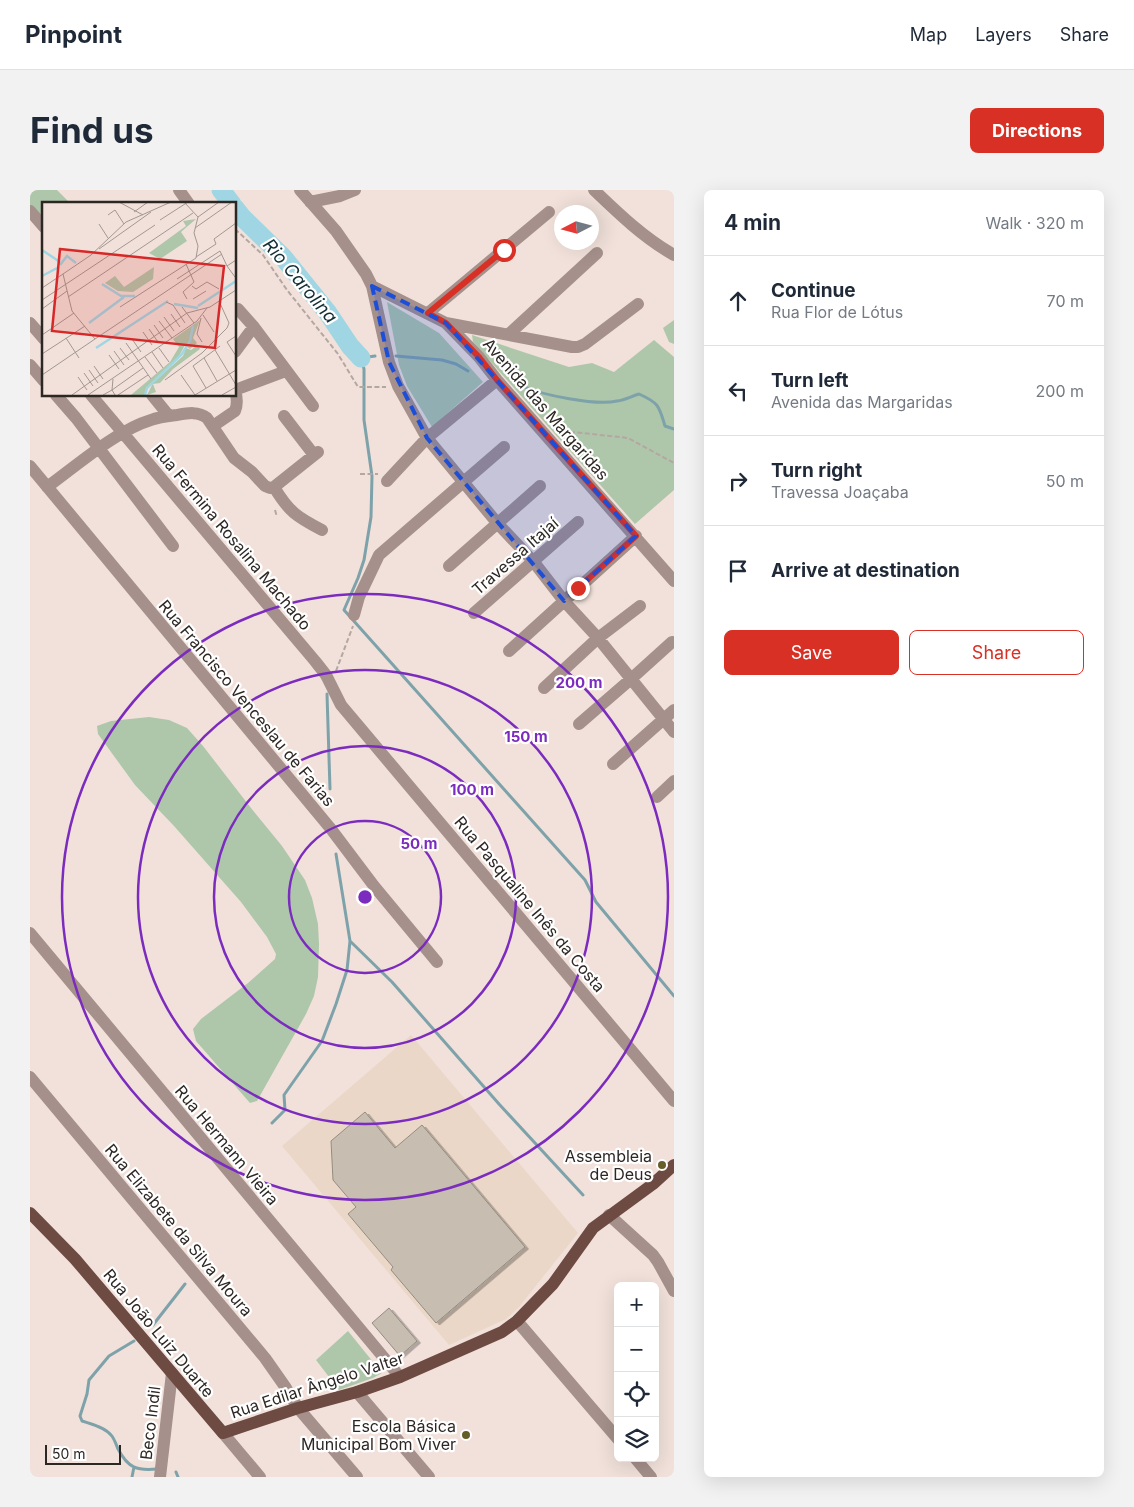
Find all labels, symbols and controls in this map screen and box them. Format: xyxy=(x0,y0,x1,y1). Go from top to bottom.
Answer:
text: Pinpoint xyxy=(25,20,122,49)
text: Map xyxy=(910,24,947,45)
text: Layers xyxy=(975,24,1032,45)
text: Share xyxy=(1060,24,1109,45)
button: Directions xyxy=(970,108,1104,153)
text: Find us xyxy=(30,109,154,151)
inset map xyxy=(42,202,236,396)
north arrow xyxy=(554,205,599,250)
text: 4 min xyxy=(724,210,781,235)
text: Walk · 320 m xyxy=(986,213,1084,233)
water label: Rio Carolina xyxy=(259,234,342,327)
route start xyxy=(493,239,516,262)
text: Continue xyxy=(771,279,856,302)
icon: ahead xyxy=(724,287,752,315)
text: 70 m xyxy=(1047,291,1084,311)
text: Rua Flor de Lótus xyxy=(771,302,903,322)
street label: Avenida das Margaridas xyxy=(479,334,613,484)
text: Turn left xyxy=(771,369,849,392)
icon: left xyxy=(724,377,752,405)
text: 200 m xyxy=(1036,381,1084,401)
text: Avenida das Margaridas xyxy=(771,392,953,412)
street label: Rua Fermina Rosalina Machado xyxy=(148,440,316,634)
text: Turn right xyxy=(771,459,862,482)
icon: right xyxy=(724,467,752,495)
text: 50 m xyxy=(1046,471,1084,491)
text: Travessa Joaçaba xyxy=(771,482,909,502)
street label: Travessa Itajaí xyxy=(468,513,562,599)
icon: arrive xyxy=(724,557,752,585)
text: Arrive at destination xyxy=(771,559,960,582)
route end xyxy=(567,577,590,600)
street label: Rua Francisco Venceslau de Farias xyxy=(155,596,339,810)
button: Save xyxy=(724,630,899,675)
button: Share xyxy=(909,630,1084,675)
text: 200 m xyxy=(556,673,602,692)
text: 150 m xyxy=(504,727,548,746)
text: 100 m xyxy=(450,780,494,799)
street label: Rua Pasqualine Inês da Costa xyxy=(451,812,609,996)
text: 50 m xyxy=(401,834,437,853)
centre of rings xyxy=(356,888,374,906)
street label: Rua Hermann Vieira xyxy=(171,1081,283,1209)
street label: Rua Elizabete da Silva Moura xyxy=(101,1140,257,1320)
place label: Assembleia de Deus xyxy=(565,1146,652,1184)
marker: Assembleia de Deus xyxy=(656,1159,668,1171)
street label: Rua João Luiz Duarte xyxy=(99,1265,219,1401)
map controls xyxy=(614,1282,659,1462)
button: + xyxy=(614,1282,659,1327)
button: − xyxy=(614,1327,659,1372)
street label: Rua Edilar Ângelo Valter xyxy=(228,1347,406,1423)
button: locate xyxy=(614,1372,659,1417)
street label: Beco Indil xyxy=(136,1385,164,1461)
place label: Escola Básica Municipal Bom Viver xyxy=(301,1416,456,1454)
button: layers xyxy=(614,1417,659,1462)
marker: Escola Básica Municipal Bom Viver xyxy=(460,1429,472,1441)
scale bar xyxy=(45,1442,121,1465)
text: 50 m xyxy=(52,1445,86,1462)

